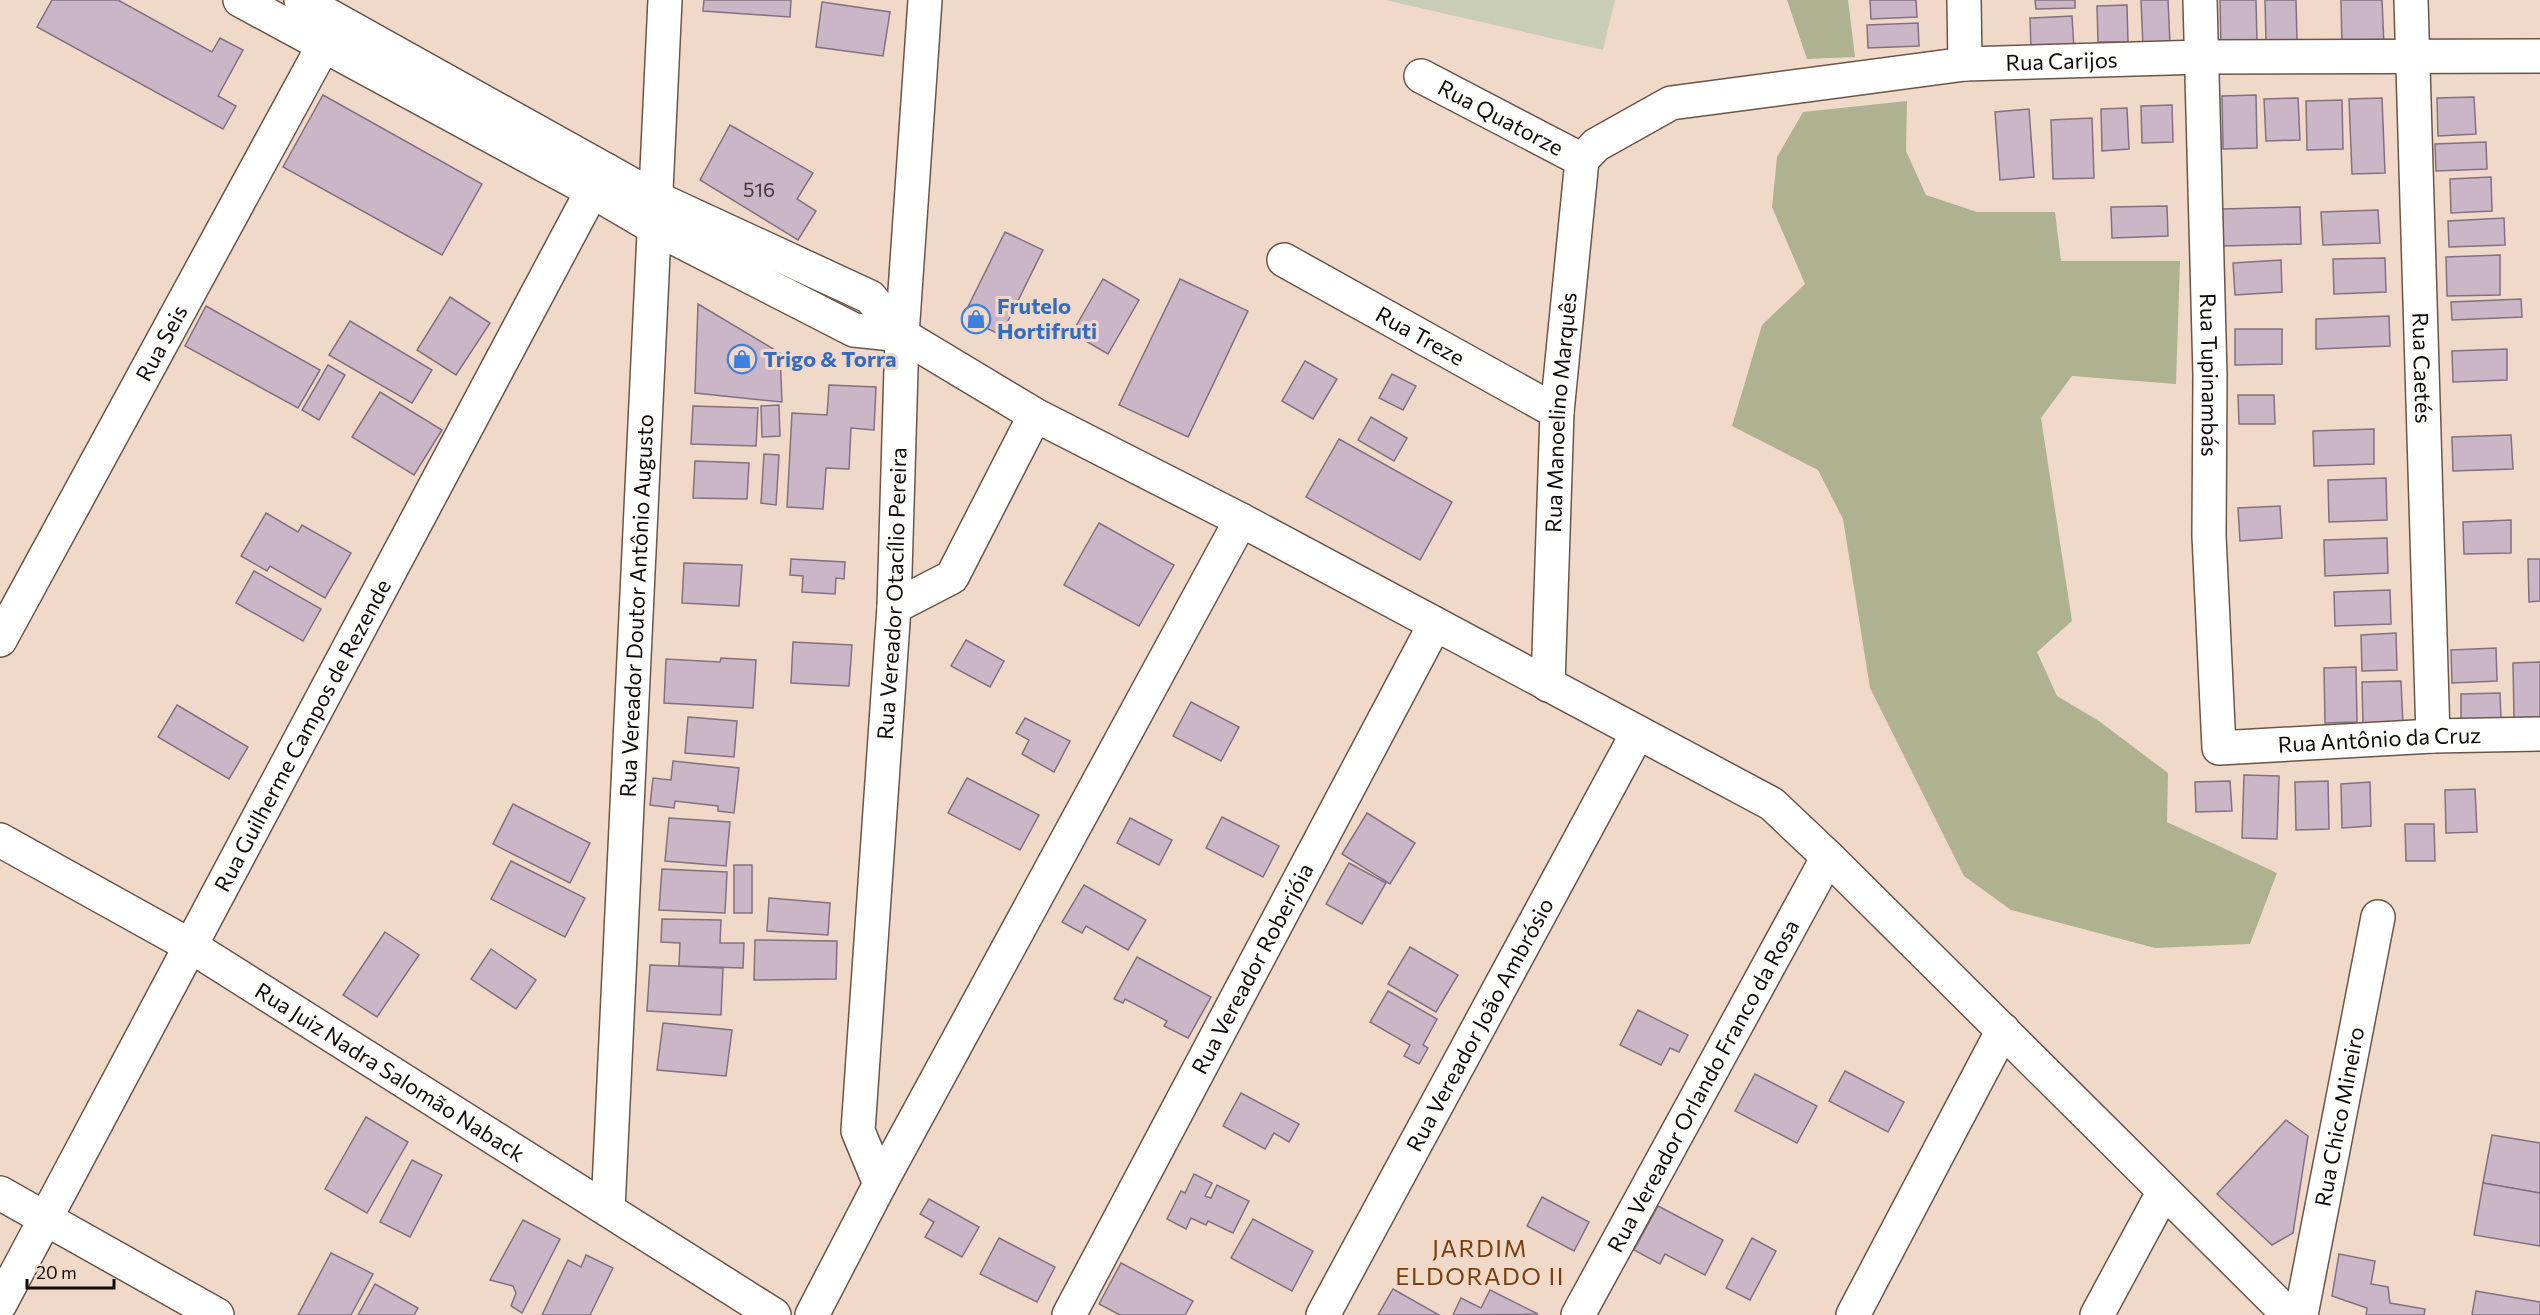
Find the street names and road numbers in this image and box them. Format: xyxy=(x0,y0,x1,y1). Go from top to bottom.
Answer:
street label: Rua Carijos xyxy=(2005,45,2118,76)
street label: Rua Quatorze xyxy=(1434,73,1568,161)
street label: Rua Manoelino Marquês xyxy=(1539,291,1582,533)
street label: Rua Tupinambás xyxy=(2195,293,2224,457)
street label: Rua Seis xyxy=(129,300,193,386)
street label: Rua Treze xyxy=(1371,300,1470,371)
street label: Rua Caetés xyxy=(2407,312,2438,424)
street label: Rua Vereador Doutor Antônio Augusto xyxy=(613,413,658,798)
street label: Rua Vereador Otacílio Pereira xyxy=(871,447,912,741)
street label: Rua Guilherme Campos de Rezende xyxy=(208,574,396,896)
street label: Rua Antônio da Cruz xyxy=(2277,721,2481,758)
street label: Rua Vereador Roberjóia xyxy=(1185,858,1319,1078)
street label: Rua Vereador João Ambrósio xyxy=(1400,893,1559,1156)
street label: Rua Vereador Orlando Franco da Rosa xyxy=(1601,915,1804,1257)
street label: Rua Juiz Nadra Salomão Naback xyxy=(250,976,530,1167)
street label: Rua Chico Mineiro xyxy=(2308,1024,2369,1209)

